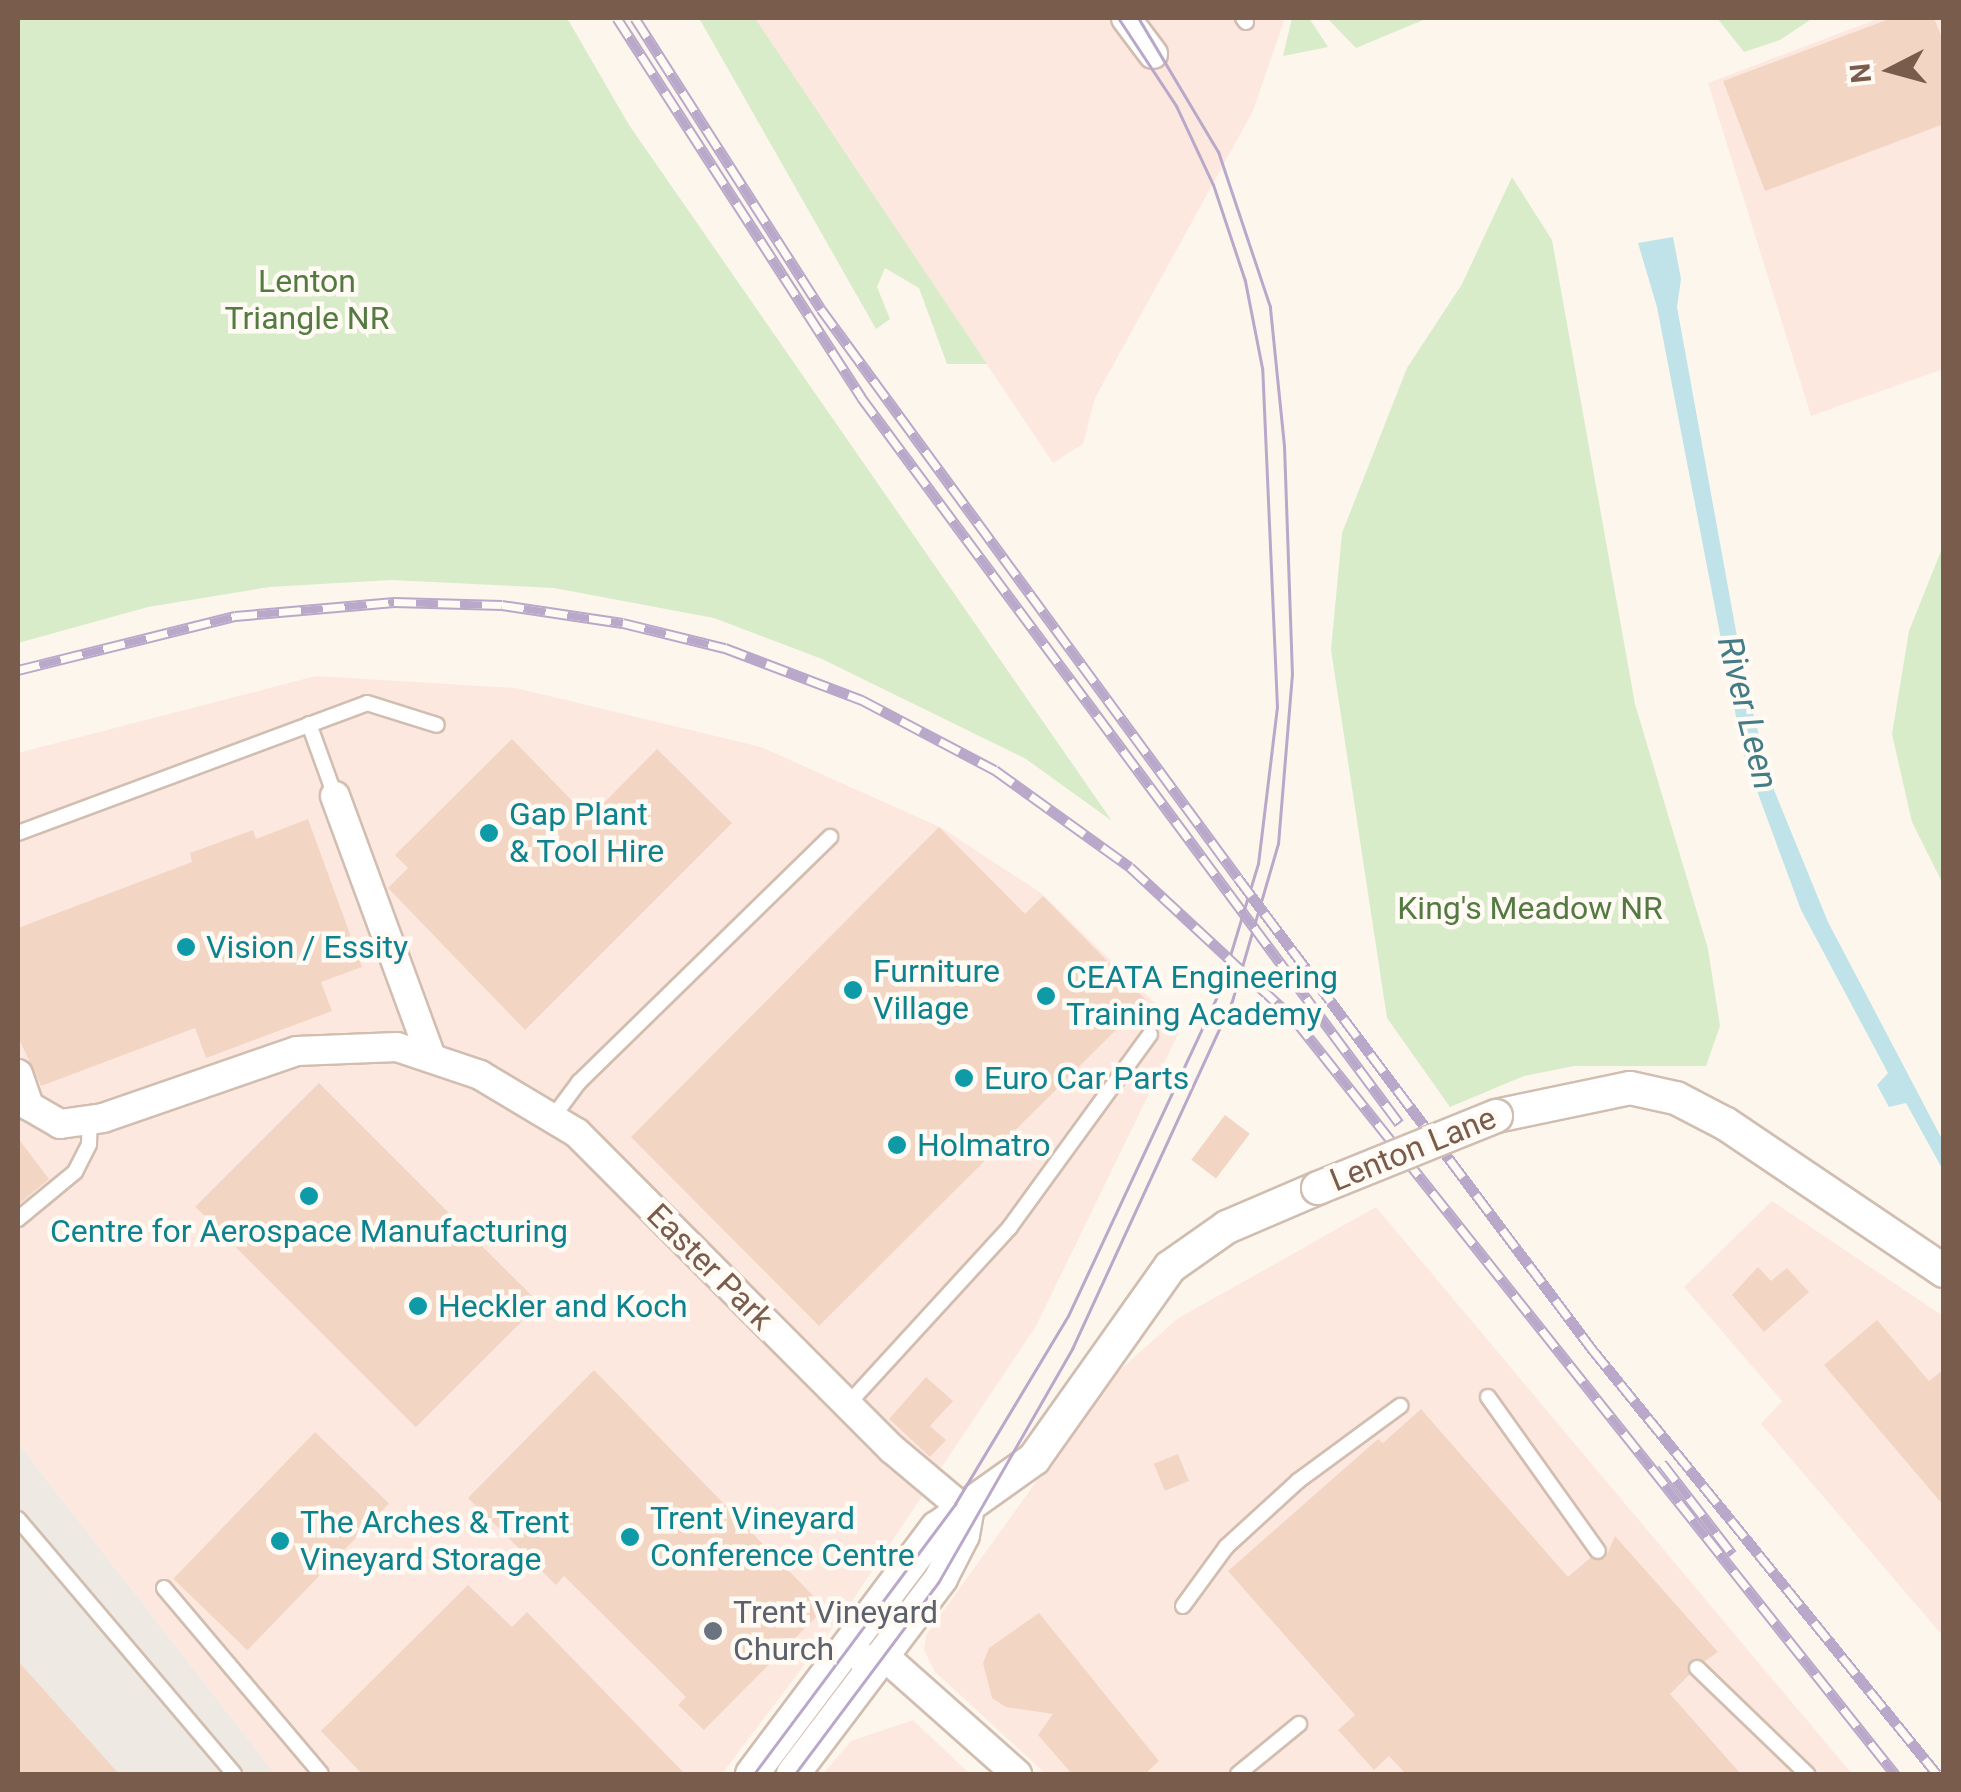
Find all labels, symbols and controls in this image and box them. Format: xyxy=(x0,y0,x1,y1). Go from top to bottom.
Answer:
north arrow xyxy=(1841,20,1941,120)
text: N xyxy=(1843,62,1878,85)
park label: Lenton Triangle NR xyxy=(225,263,389,338)
water label: River Leen xyxy=(1708,632,1786,794)
place label: Gap Plant & Tool Hire xyxy=(509,796,665,871)
marker: Gap Plant & Tool Hire xyxy=(478,822,500,844)
park label: King's Meadow NR xyxy=(1397,889,1663,927)
place label: Vision / Essity xyxy=(206,928,408,966)
marker: Vision / Essity xyxy=(175,936,197,958)
place label: Furniture Village xyxy=(873,953,1000,1028)
place label: CEATA Engineering Training Academy xyxy=(1066,959,1338,1034)
marker: Furniture Village xyxy=(842,979,864,1001)
marker: CEATA Engineering Training Academy xyxy=(1035,985,1057,1007)
place label: Euro Car Parts xyxy=(984,1059,1189,1097)
marker: Euro Car Parts xyxy=(953,1067,975,1089)
street label: Lenton Lane xyxy=(1325,1098,1501,1200)
place label: Holmatro xyxy=(917,1126,1051,1164)
marker: Holmatro xyxy=(886,1134,908,1156)
marker: Centre for Aerospace Manufacturing xyxy=(298,1185,320,1207)
street label: Easter Park xyxy=(639,1196,781,1338)
place label: Centre for Aerospace Manufacturing xyxy=(50,1212,568,1250)
place label: Heckler and Koch xyxy=(438,1287,688,1325)
marker: Heckler and Koch xyxy=(407,1295,429,1317)
place label: Trent Vineyard Conference Centre xyxy=(650,1500,915,1575)
place label: The Arches & Trent Vineyard Storage xyxy=(300,1504,570,1579)
marker: Trent Vineyard Conference Centre xyxy=(619,1526,641,1548)
marker: The Arches & Trent Vineyard Storage xyxy=(269,1530,291,1552)
place label: Trent Vineyard Church xyxy=(733,1594,938,1669)
marker: Trent Vineyard Church xyxy=(702,1620,724,1642)

